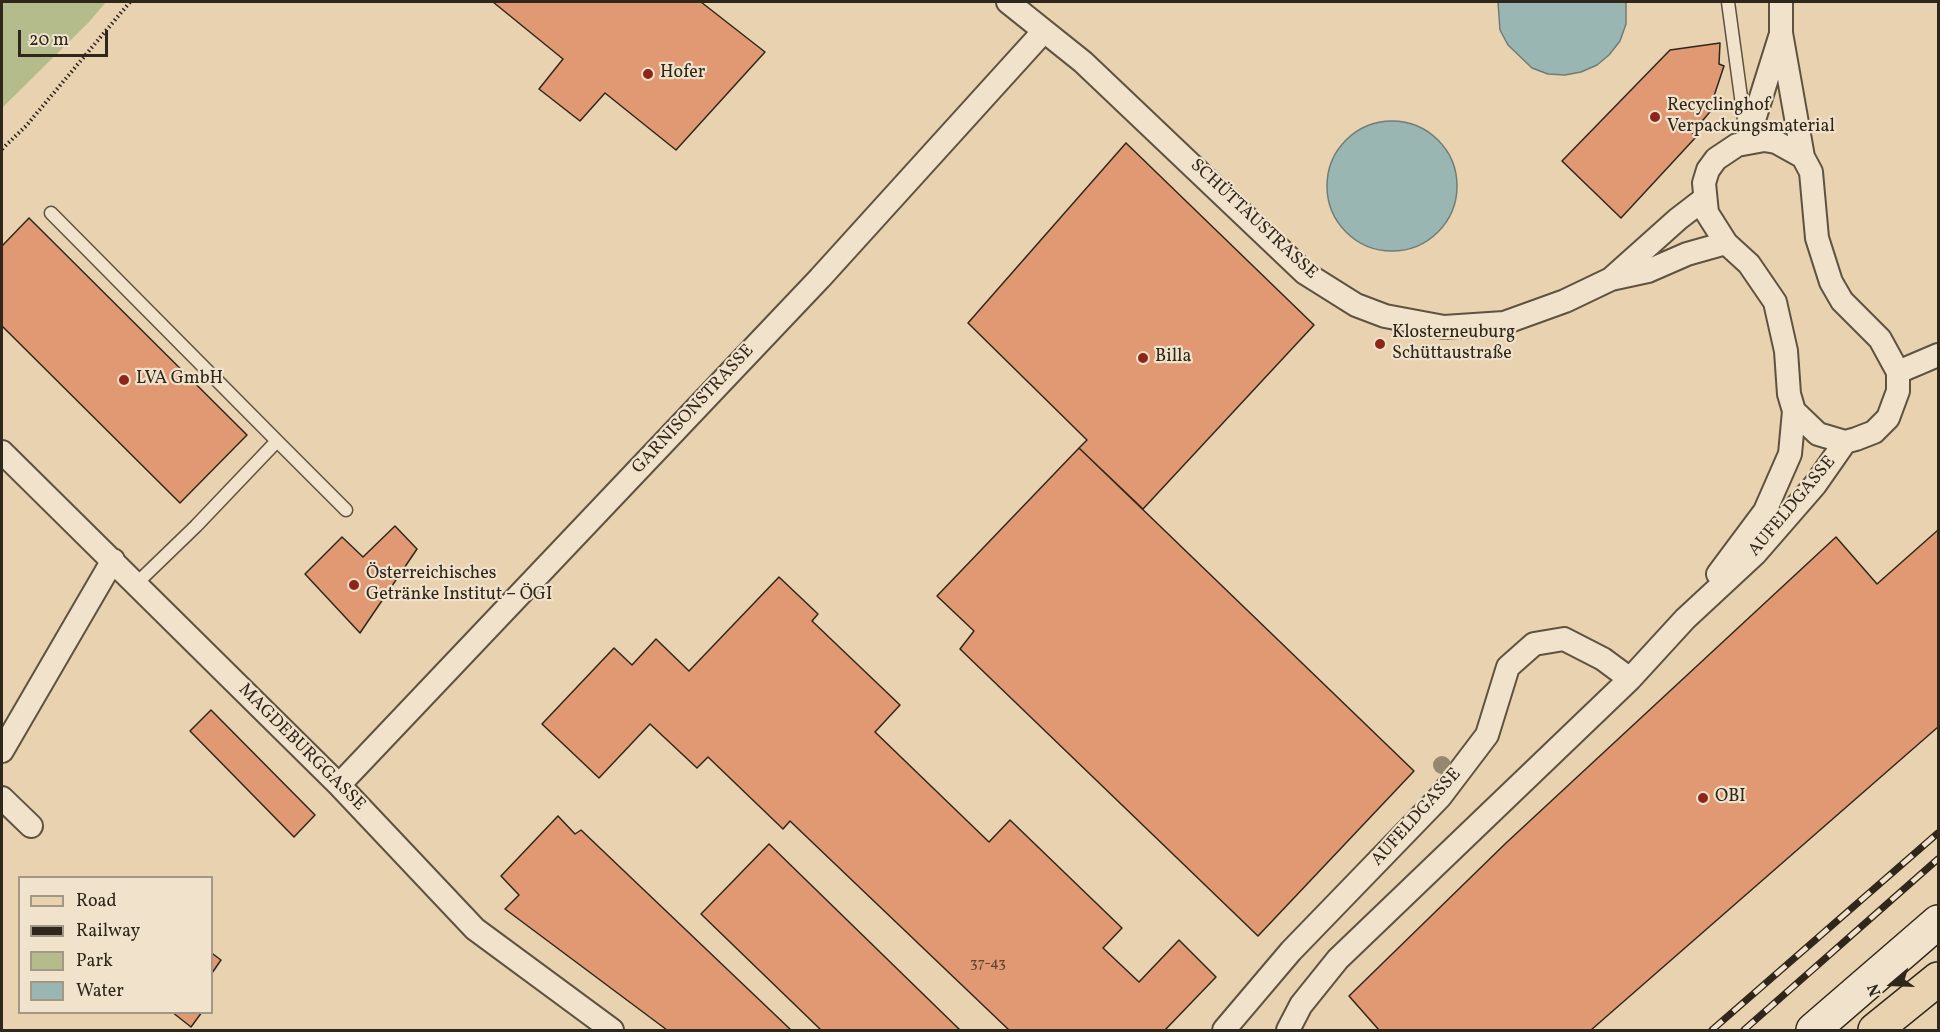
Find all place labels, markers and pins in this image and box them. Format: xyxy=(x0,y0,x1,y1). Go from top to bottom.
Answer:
place label: Hofer xyxy=(660,63,705,85)
marker: Hofer xyxy=(641,67,655,81)
place label: Recyclinghof Verpackungsmaterial xyxy=(1667,96,1835,138)
marker: Recyclinghof Verpackungsmaterial xyxy=(1648,110,1662,124)
place label: Klosterneuburg Schüttaustraße xyxy=(1392,323,1515,366)
marker: Klosterneuburg Schüttaustraße xyxy=(1373,337,1387,351)
place label: Billa xyxy=(1155,347,1191,369)
marker: Billa xyxy=(1136,351,1150,365)
place label: LVA GmbH xyxy=(136,369,223,391)
marker: LVA GmbH xyxy=(117,373,131,387)
place label: Österreichisches Getränke Institut – ÖGI xyxy=(366,564,552,606)
marker: Österreichisches Getränke Institut – ÖGI xyxy=(347,578,361,592)
place label: OBI xyxy=(1715,787,1746,809)
marker: OBI xyxy=(1696,791,1710,805)

